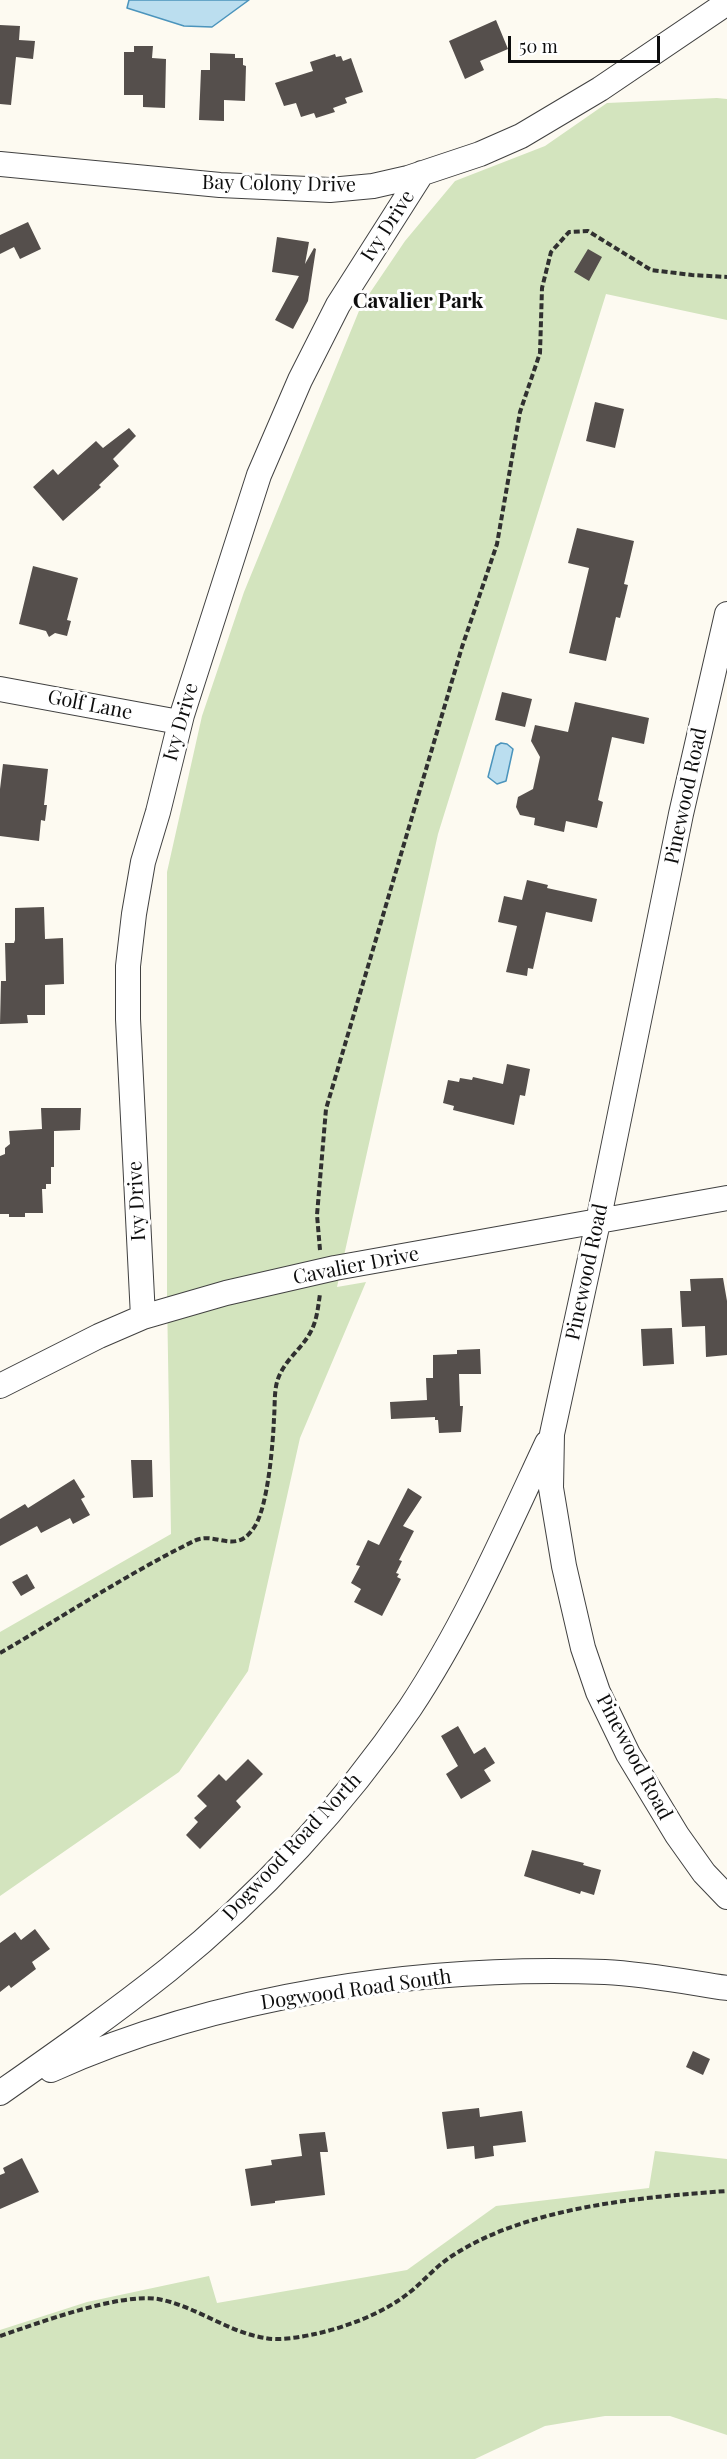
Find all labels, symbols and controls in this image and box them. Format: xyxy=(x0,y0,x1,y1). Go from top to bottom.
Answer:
scale bar xyxy=(511,24,662,62)
text: 50 m xyxy=(519,34,558,58)
street label: Bay Colony Drive xyxy=(202,171,356,197)
street label: Ivy Drive xyxy=(356,186,420,266)
district label: Cavalier Park xyxy=(353,288,483,314)
street label: Ivy Drive xyxy=(158,680,204,764)
street label: Golf Lane xyxy=(46,685,134,725)
street label: Pinewood Road xyxy=(660,726,712,866)
street label: Ivy Drive xyxy=(123,1160,151,1242)
street label: Pinewood Road xyxy=(561,1202,613,1342)
street label: Cavalier Drive xyxy=(291,1242,421,1290)
street label: Pinewood Road xyxy=(591,1690,677,1824)
street label: Dogwood Road North xyxy=(218,1768,366,1926)
street label: Dogwood Road South xyxy=(259,1965,453,2015)

